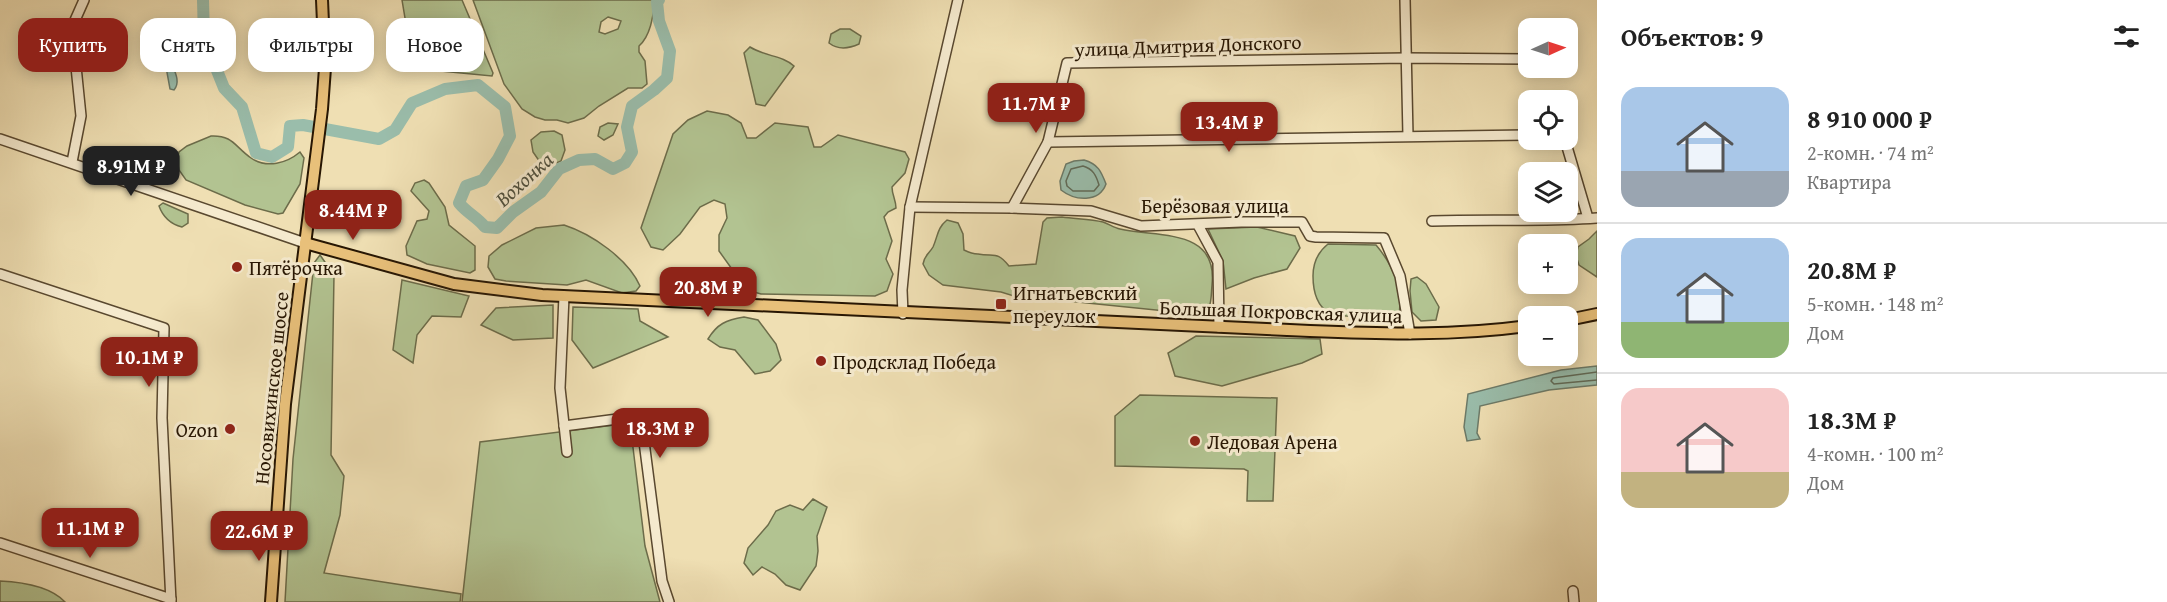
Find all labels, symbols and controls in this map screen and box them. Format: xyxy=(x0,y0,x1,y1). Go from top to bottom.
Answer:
text: Объектов: 9 xyxy=(1621,17,1764,56)
chip: Купить xyxy=(18,18,128,72)
chip: Снять xyxy=(140,18,236,72)
chip: Фильтры xyxy=(248,18,374,72)
chip: Новое xyxy=(386,18,484,72)
north arrow xyxy=(1518,18,1578,78)
map controls xyxy=(1518,18,1578,366)
icon: filters xyxy=(2110,20,2143,53)
street label: улица Дмитрия Донского xyxy=(1073,27,1302,63)
pin: 11.7M ₽ xyxy=(981,83,1091,134)
text: 11.7M ₽ xyxy=(1002,88,1070,117)
button: locate xyxy=(1518,90,1578,150)
text: 8 910 000 ₽ xyxy=(1807,99,1932,138)
pin: 13.4M ₽ xyxy=(1174,102,1284,153)
text: 13.4M ₽ xyxy=(1195,107,1263,136)
icon: home xyxy=(1669,111,1741,183)
text: 2-комн. · 74 m² xyxy=(1807,138,1934,167)
water label: Вохонка xyxy=(487,144,560,214)
pin: 8.91M ₽ xyxy=(76,146,186,197)
text: 8.91M ₽ xyxy=(97,151,165,180)
button: layers xyxy=(1518,162,1578,222)
text: Квартира xyxy=(1807,167,1891,196)
pin: 8.44M ₽ xyxy=(298,190,408,241)
street label: Берёзовая улица xyxy=(1141,191,1289,220)
text: 8.44M ₽ xyxy=(319,195,387,224)
button: + xyxy=(1518,234,1578,294)
text: 20.8M ₽ xyxy=(1807,250,1896,289)
place label: Пятёрочка xyxy=(249,253,343,282)
marker: Пятёрочка xyxy=(230,260,244,274)
icon: home xyxy=(1669,262,1741,334)
pin: 20.8M ₽ xyxy=(653,267,763,318)
text: 20.8M ₽ xyxy=(674,272,742,301)
place label: Игнатьевский переулок xyxy=(1013,278,1138,330)
text: 5-комн. · 148 m² xyxy=(1807,289,1943,318)
street label: Носовихинское шоссе xyxy=(246,290,296,486)
street label: Большая Покровская улица xyxy=(1159,292,1403,330)
marker: Игнатьевский переулок xyxy=(994,297,1008,311)
button: − xyxy=(1518,306,1578,366)
text: Дом xyxy=(1807,318,1844,347)
pin: 10.1M ₽ xyxy=(94,337,204,388)
text: 10.1M ₽ xyxy=(115,342,183,371)
place label: Продсклад Победа xyxy=(833,347,996,376)
marker: Продсклад Победа xyxy=(814,354,828,368)
text: 18.3M ₽ xyxy=(1807,400,1896,439)
pin: 18.3M ₽ xyxy=(605,408,715,459)
icon: home xyxy=(1669,412,1741,484)
text: 18.3M ₽ xyxy=(626,413,694,442)
place label: Ozon xyxy=(176,415,218,444)
marker: Ozon xyxy=(223,422,237,436)
place label: Ледовая Арена xyxy=(1207,427,1338,456)
marker: Ледовая Арена xyxy=(1188,434,1202,448)
text: 4-комн. · 100 m² xyxy=(1807,439,1943,468)
text: Дом xyxy=(1807,468,1844,497)
pin: 11.1M ₽ xyxy=(35,508,145,559)
pin: 22.6M ₽ xyxy=(204,511,314,562)
text: 11.1M ₽ xyxy=(56,513,124,542)
text: 22.6M ₽ xyxy=(225,516,293,545)

